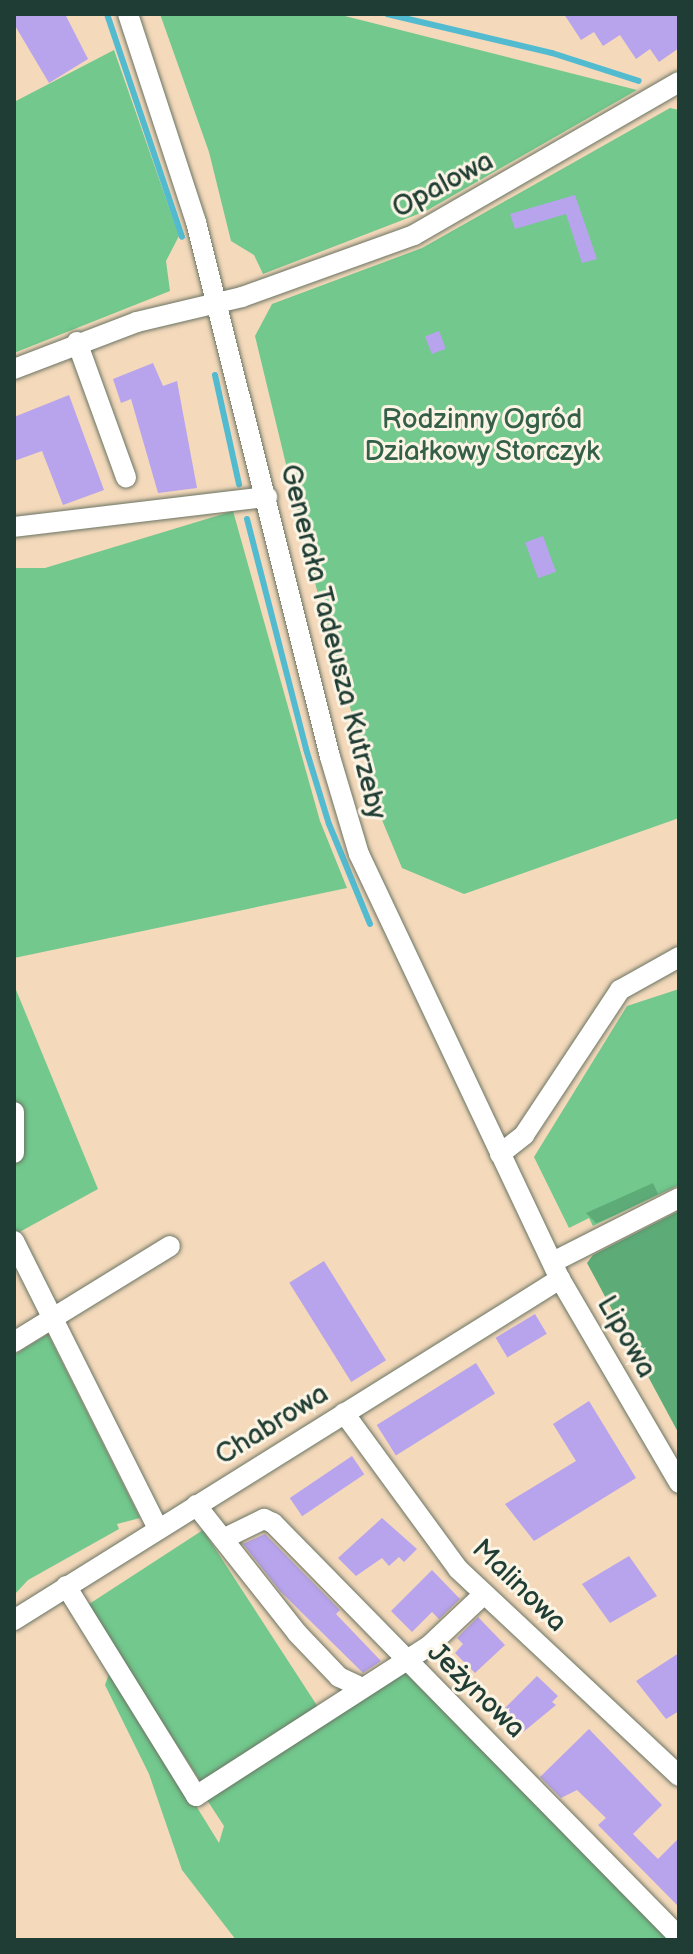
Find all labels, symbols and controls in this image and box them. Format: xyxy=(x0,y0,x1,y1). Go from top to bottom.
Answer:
street label: Opalowa xyxy=(387,144,499,226)
park label: Rodzinny Ogród Działkowy Storczyk xyxy=(363,403,601,469)
street label: Generała Tadeusza Kutrzeby xyxy=(272,461,394,823)
street label: Lipowa xyxy=(589,1290,663,1384)
street label: Chabrowa xyxy=(209,1377,335,1473)
street label: Malinowa xyxy=(465,1533,573,1639)
street label: Jeżynowa xyxy=(420,1636,532,1746)

